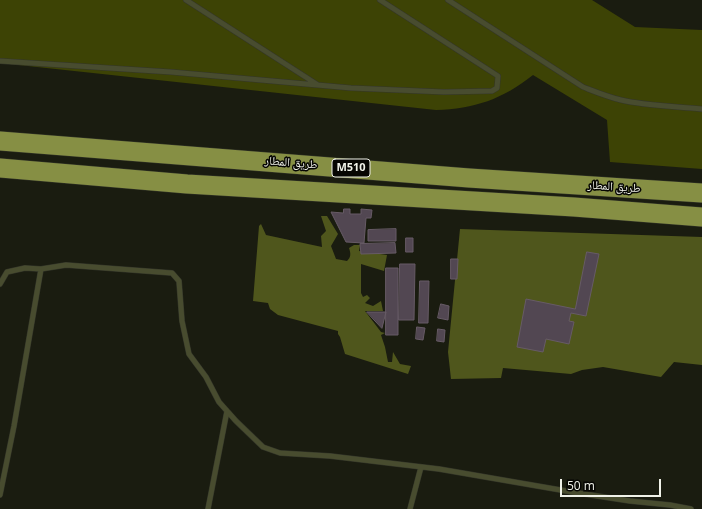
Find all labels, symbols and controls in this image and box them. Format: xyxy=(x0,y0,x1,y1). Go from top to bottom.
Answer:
street label: طريق المطار xyxy=(264,154,318,172)
road number: M510 xyxy=(332,159,370,177)
street label: طريق المطار xyxy=(587,178,641,196)
scale bar xyxy=(562,471,663,497)
text: 50 m xyxy=(567,477,595,494)

